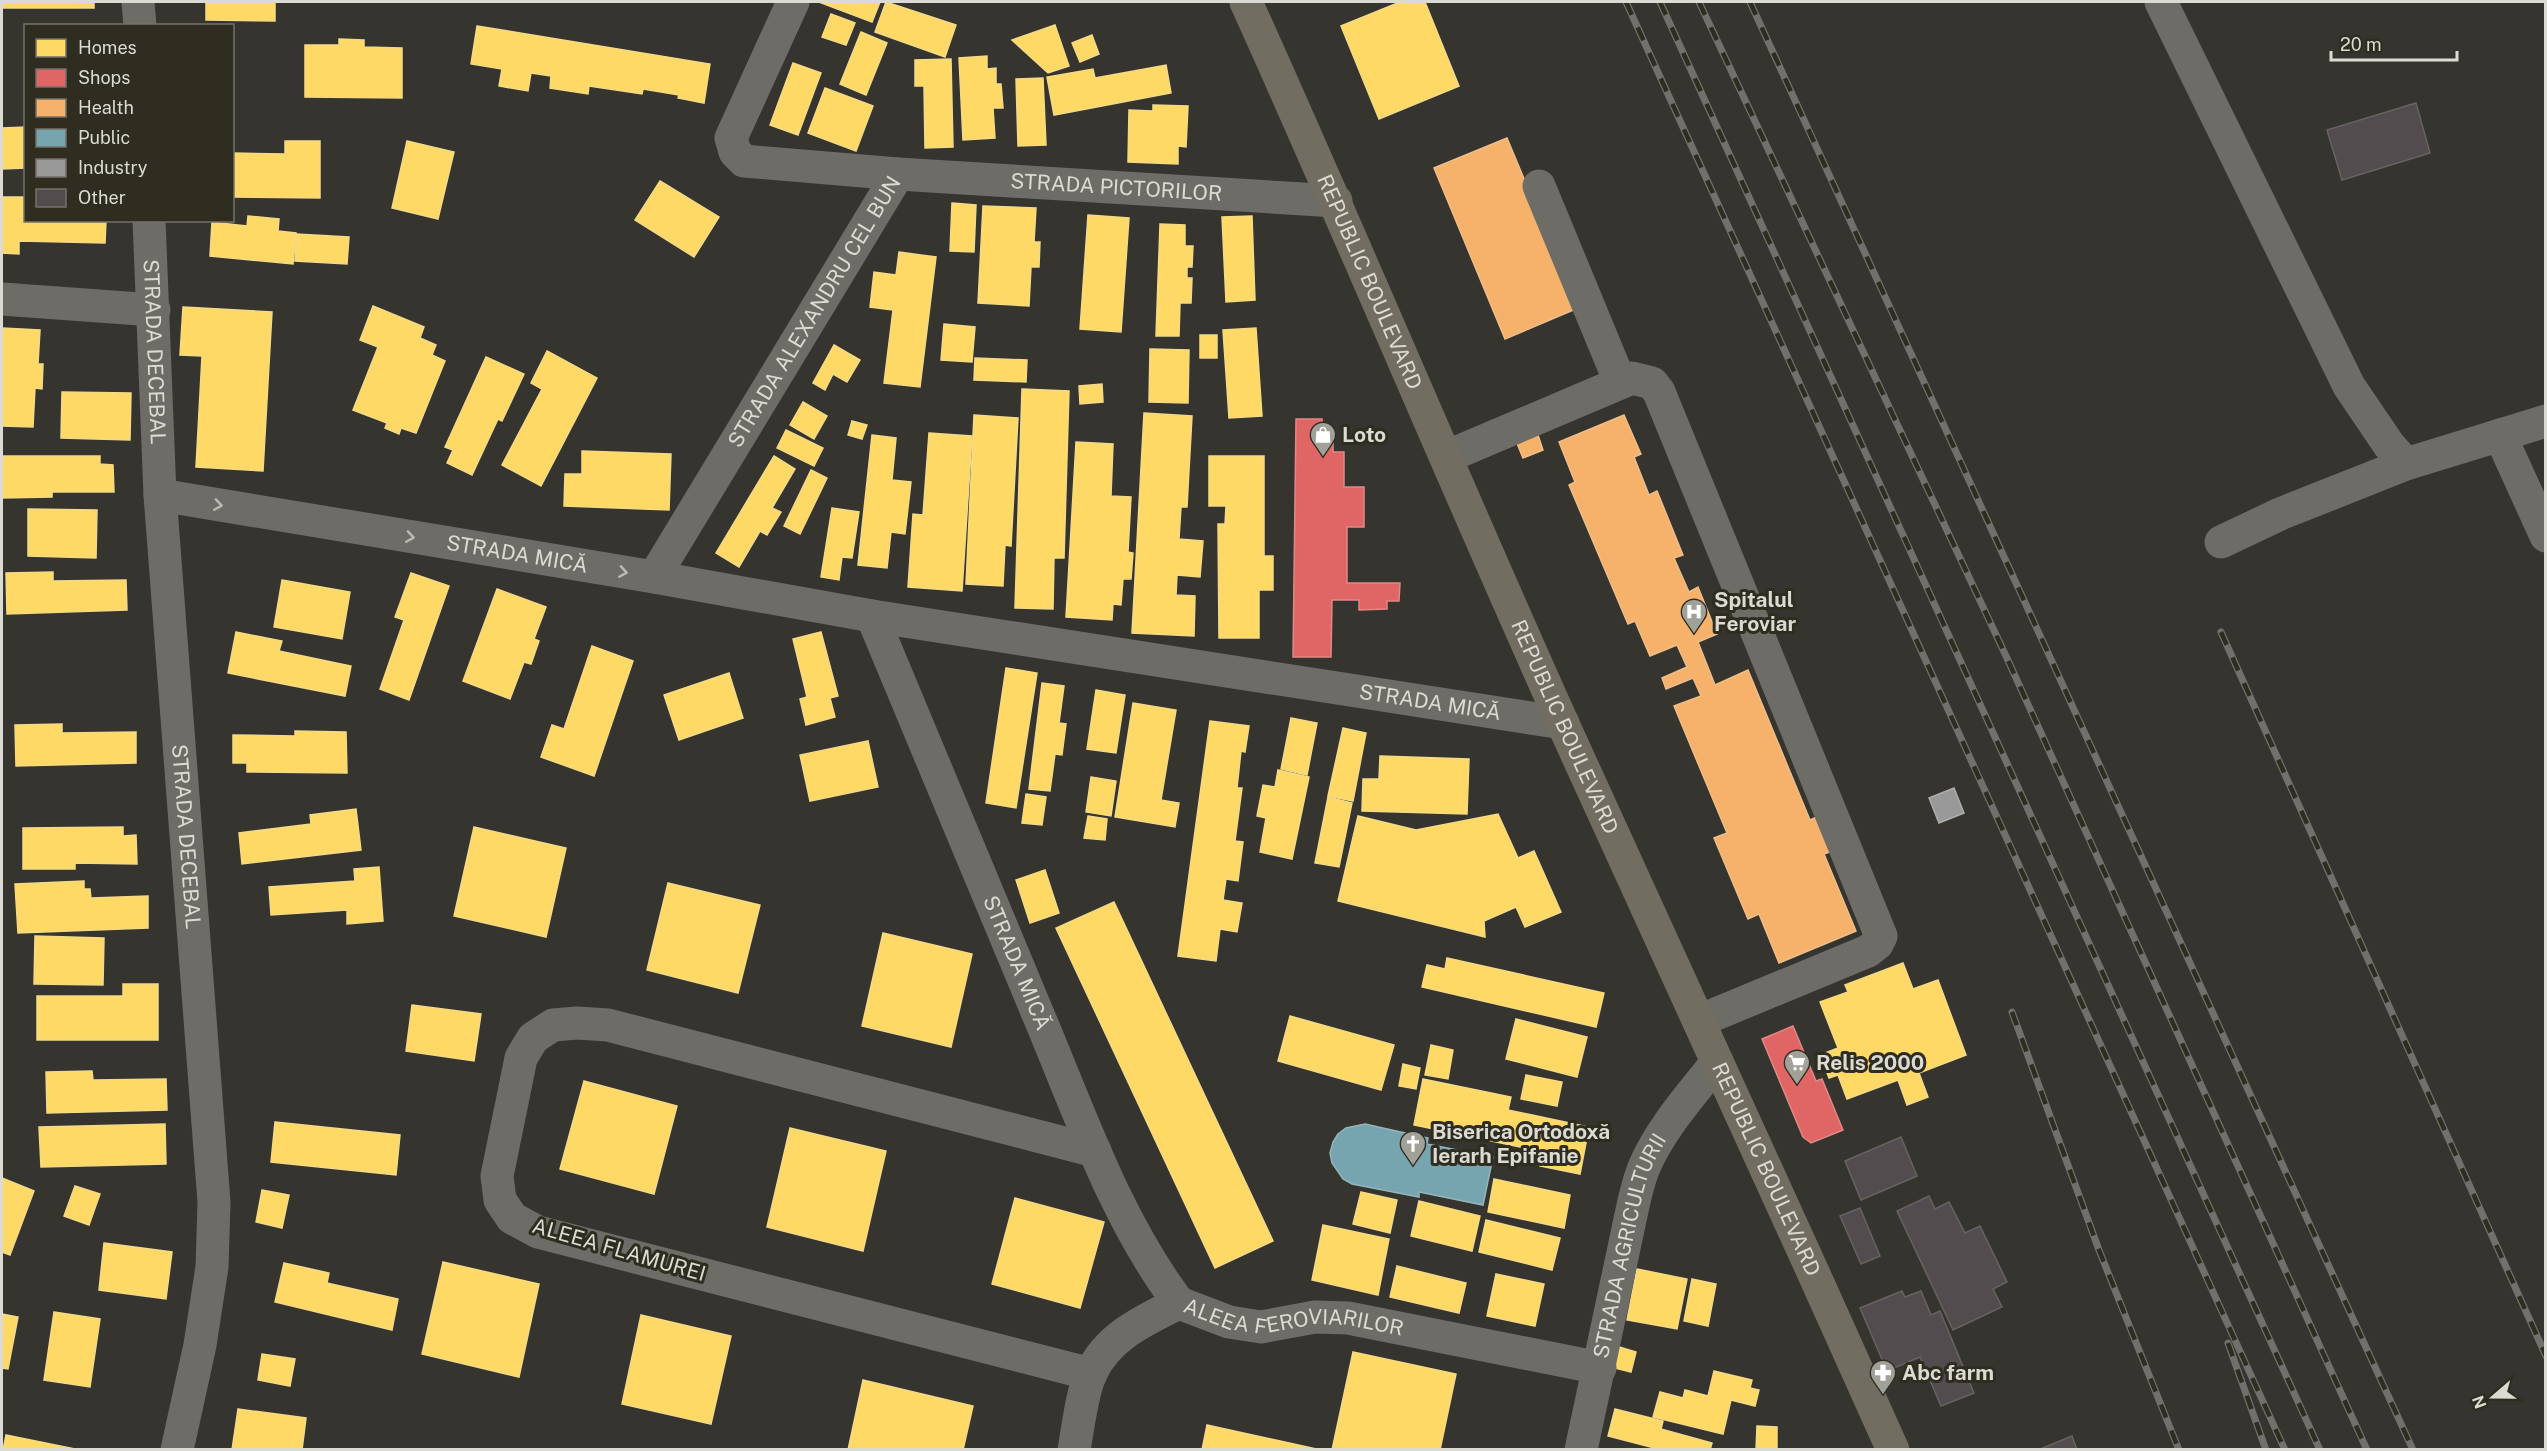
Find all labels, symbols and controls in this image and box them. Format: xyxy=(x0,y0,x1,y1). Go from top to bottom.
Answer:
legend xyxy=(24,24,234,222)
scale bar xyxy=(2331,24,2457,62)
text: 20 m xyxy=(2340,34,2382,55)
text: Homes xyxy=(78,37,137,58)
text: Shops xyxy=(78,67,130,88)
text: Health xyxy=(78,97,134,118)
text: Public xyxy=(78,127,130,148)
text: Industry xyxy=(78,157,148,178)
street label: STRADA PICTORILOR xyxy=(1010,168,1223,206)
street label: REPUBLIC BOULEVARD xyxy=(1312,170,1428,393)
street label: STRADA ALEXANDRU CEL BUN xyxy=(722,171,906,452)
text: Other xyxy=(78,187,126,208)
street label: STRADA DECEBAL xyxy=(139,259,171,445)
shop icon: Loto xyxy=(1308,420,1338,458)
place label: Loto xyxy=(1342,422,1386,447)
one-way arrow xyxy=(213,498,222,510)
one-way arrow xyxy=(405,530,415,542)
street label: STRADA MICĂ xyxy=(445,530,590,578)
one-way arrow xyxy=(618,565,628,578)
place label: Spitalul Feroviar xyxy=(1714,587,1796,636)
hospital icon: Spitalul Feroviar xyxy=(1679,597,1709,635)
street label: REPUBLIC BOULEVARD xyxy=(1506,616,1624,838)
street label: STRADA MICĂ xyxy=(1358,679,1503,725)
street label: STRADA DECEBAL xyxy=(167,743,206,930)
street label: STRADA MICĂ xyxy=(978,892,1056,1034)
supermarket icon: Relis 2000 xyxy=(1782,1048,1812,1086)
place label: Relis 2000 xyxy=(1816,1050,1924,1075)
street label: REPUBLIC BOULEVARD xyxy=(1707,1058,1826,1280)
place label: Biserica Ortodoxă Ierarh Epifanie xyxy=(1432,1119,1610,1168)
church icon: Biserica Ortodoxă Ierarh Epifanie xyxy=(1398,1129,1428,1167)
street label: STRADA AGRICULTURII xyxy=(1588,1129,1671,1360)
street label: ALEEA FLAMUREI xyxy=(529,1213,709,1286)
street label: ALEEA FEROVIARILOR xyxy=(1180,1293,1406,1341)
pharmacy icon: Abc farm xyxy=(1868,1358,1898,1396)
place label: Abc farm xyxy=(1902,1360,1994,1385)
north arrow xyxy=(2463,1367,2523,1427)
text: N xyxy=(2468,1393,2490,1411)

